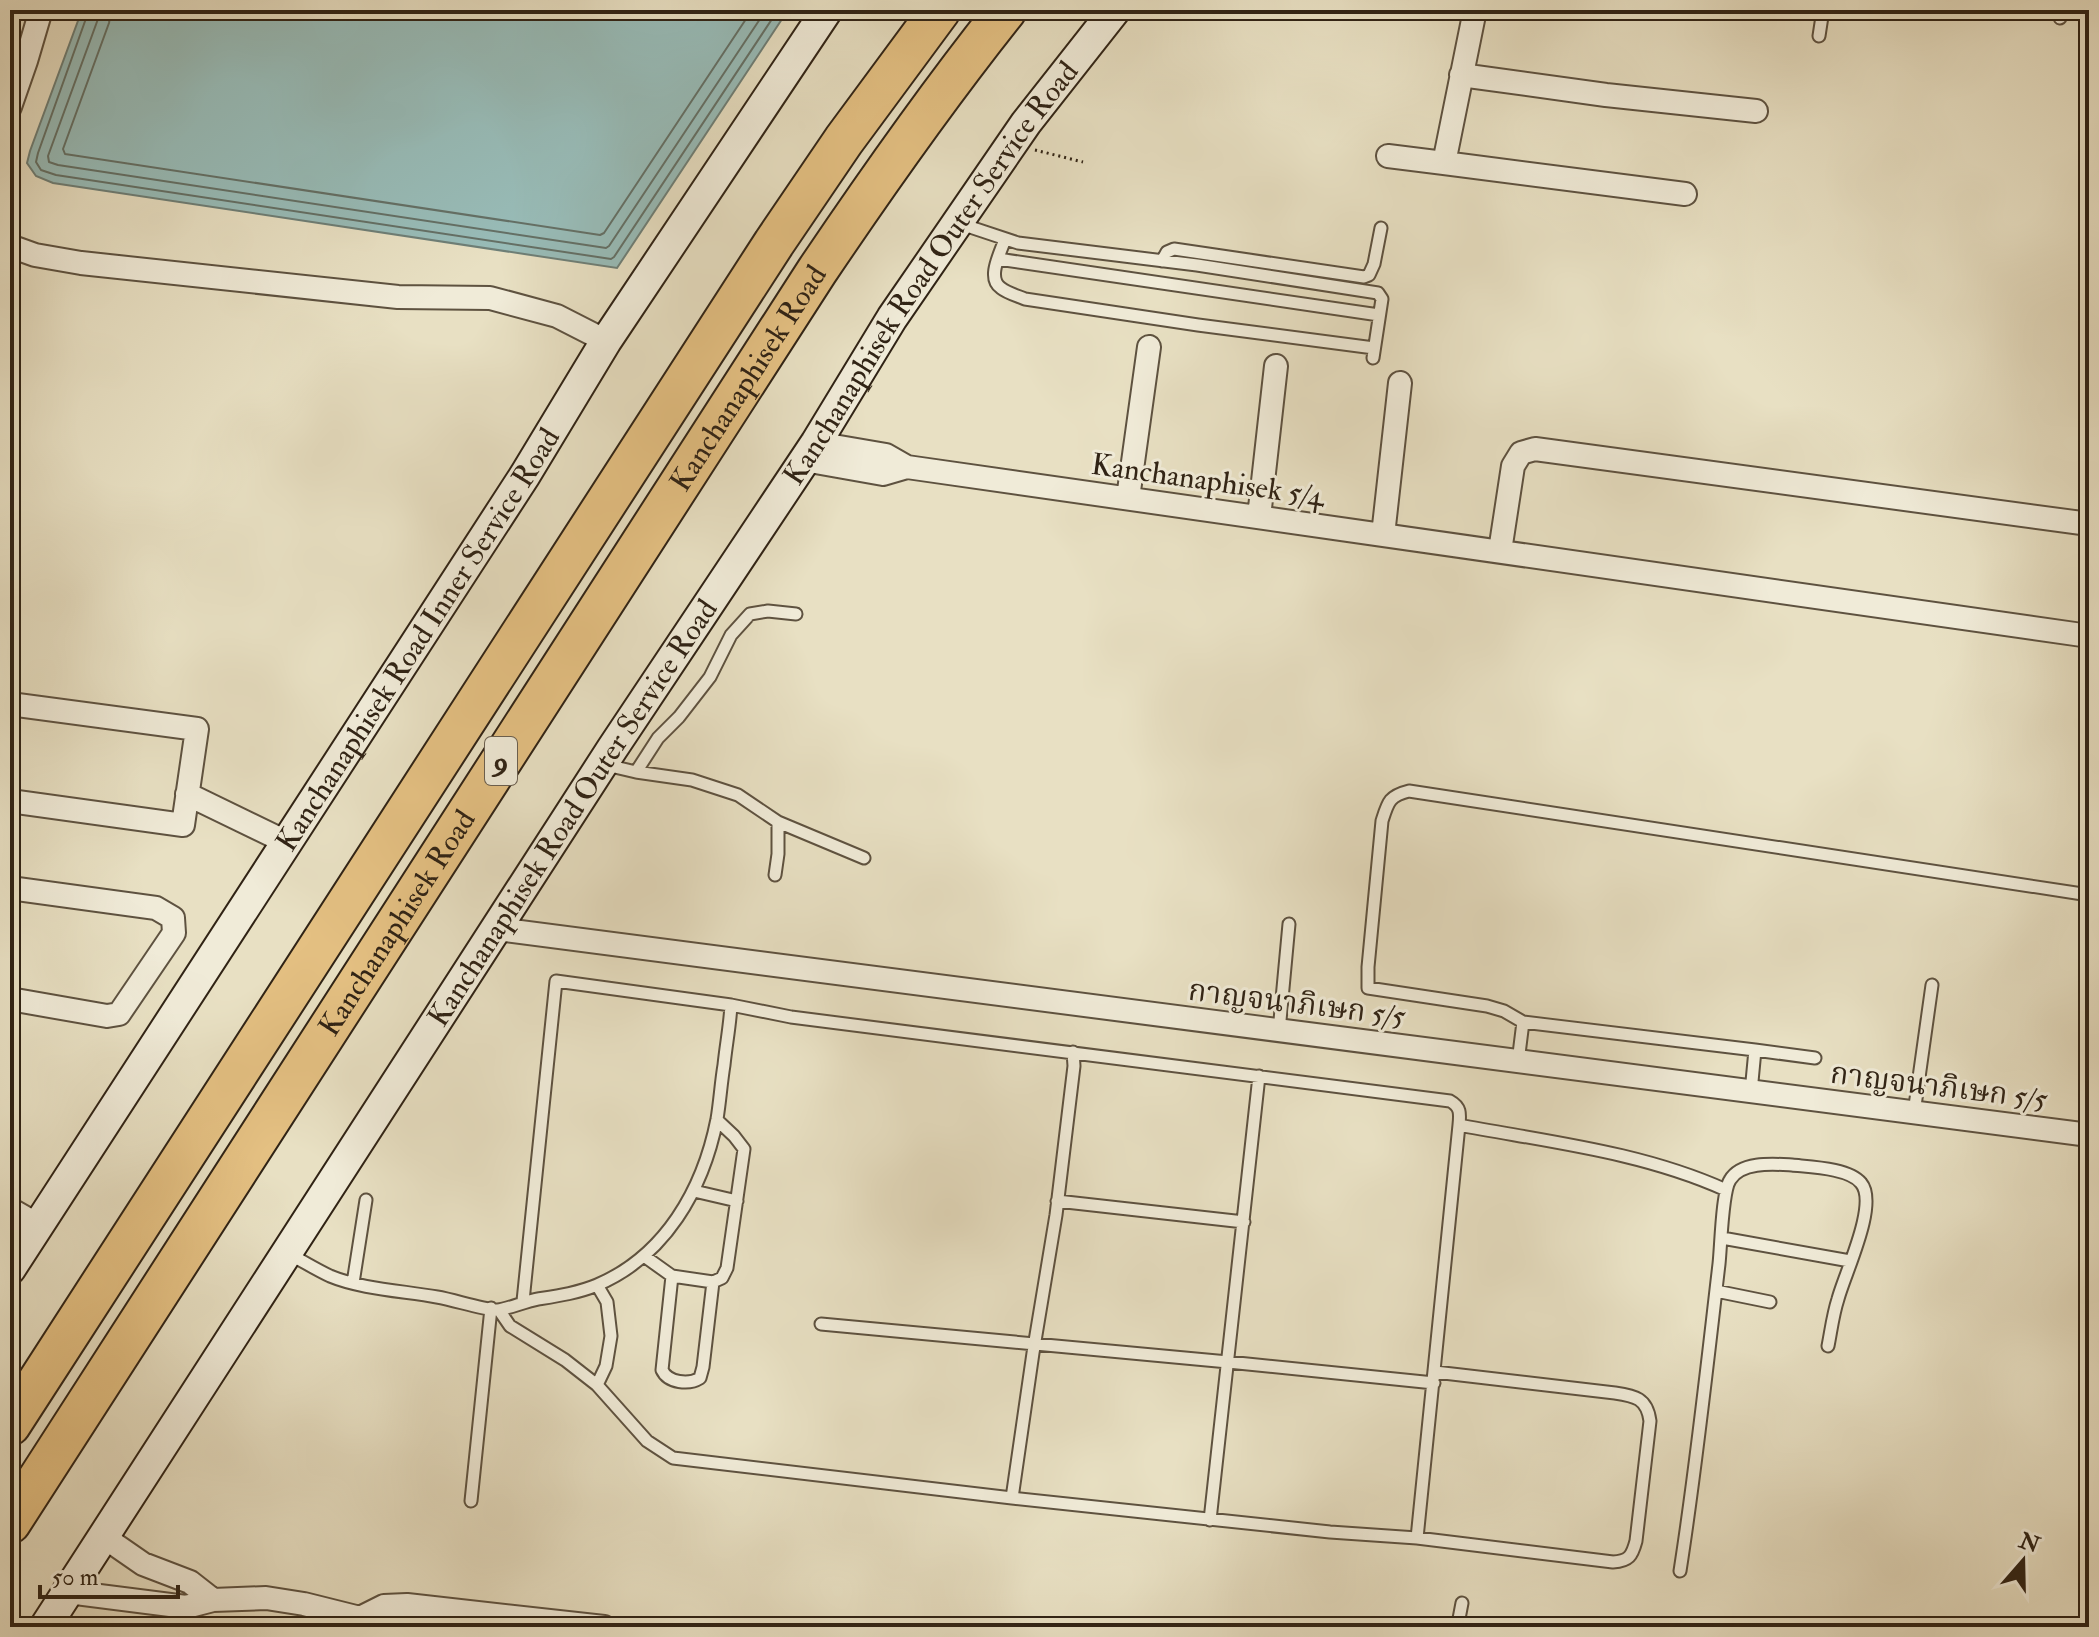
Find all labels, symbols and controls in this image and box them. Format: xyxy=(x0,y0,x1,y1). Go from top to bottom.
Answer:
street label: Kanchanaphisek Road Outer Service Road xyxy=(775,54,1087,492)
street label: Kanchanaphisek Road xyxy=(662,258,835,498)
street label: Kanchanaphisek Road Inner Service Road xyxy=(268,421,568,858)
street label: Kanchanaphisek 5/4 xyxy=(1089,446,1329,515)
street label: Kanchanaphisek Road Outer Service Road xyxy=(420,592,726,1034)
road number: 9 xyxy=(485,737,517,785)
street label: Kanchanaphisek Road xyxy=(311,803,484,1043)
street label: กาญจนาภิเษก 5/5 xyxy=(1186,972,1408,1035)
street label: กาญจนาภิเษก 5/5 xyxy=(1828,1055,2050,1118)
north arrow xyxy=(1983,1521,2063,1601)
text: N xyxy=(2015,1526,2044,1560)
scale bar xyxy=(40,1549,178,1599)
text: 50 m xyxy=(52,1562,99,1593)

